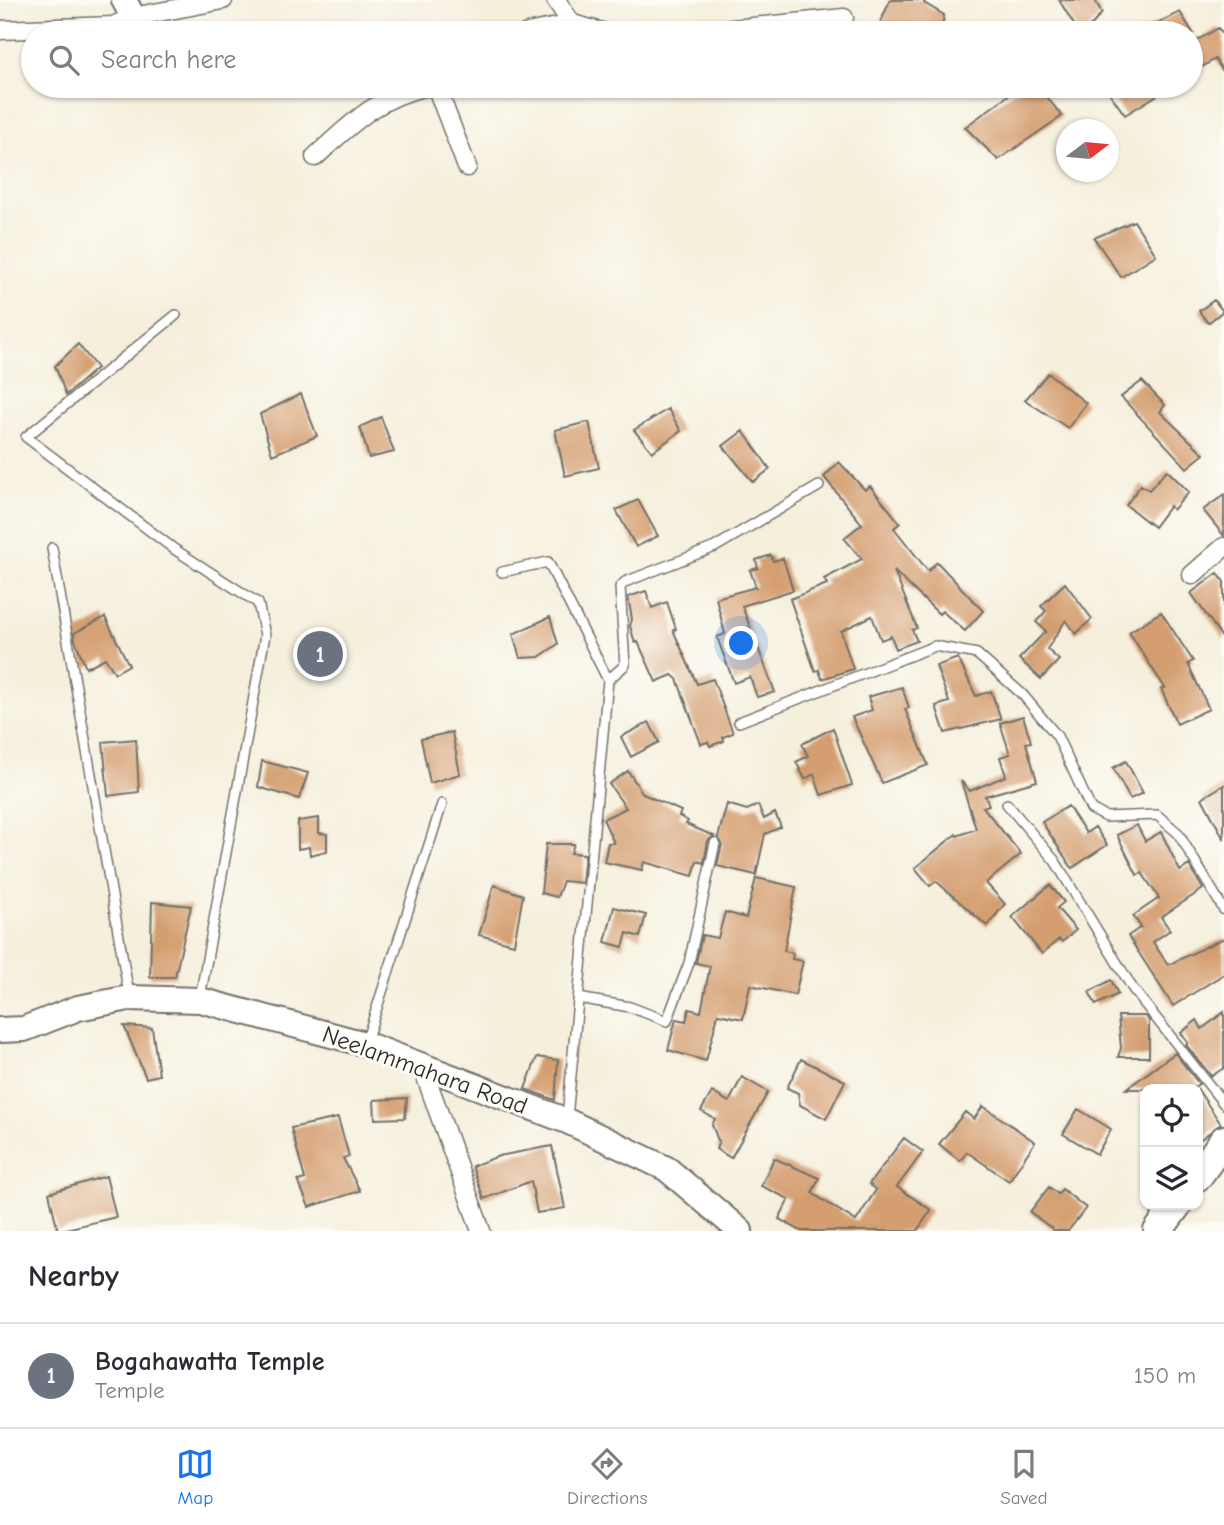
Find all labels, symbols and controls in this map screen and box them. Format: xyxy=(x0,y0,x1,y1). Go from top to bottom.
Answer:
search box xyxy=(21,21,1203,98)
icon: search xyxy=(45,41,83,79)
text: Search here xyxy=(101,45,236,75)
north arrow xyxy=(1056,119,1119,182)
your location xyxy=(724,626,758,660)
pin: 1 xyxy=(297,628,343,680)
street label: Neelammahara Road xyxy=(319,1020,531,1120)
map controls xyxy=(1140,1084,1203,1210)
button: locate xyxy=(1140,1084,1203,1147)
button: layers xyxy=(1140,1147,1203,1210)
text: Nearby xyxy=(28,1259,119,1294)
text: Bogahawatta Temple xyxy=(95,1347,324,1377)
text: 1 xyxy=(46,1362,56,1389)
text: 150 m xyxy=(1134,1362,1196,1389)
text: Temple xyxy=(95,1377,164,1404)
tab: Map xyxy=(176,1445,214,1509)
tab: Directions xyxy=(567,1445,647,1509)
tab: Saved xyxy=(1000,1445,1048,1509)

